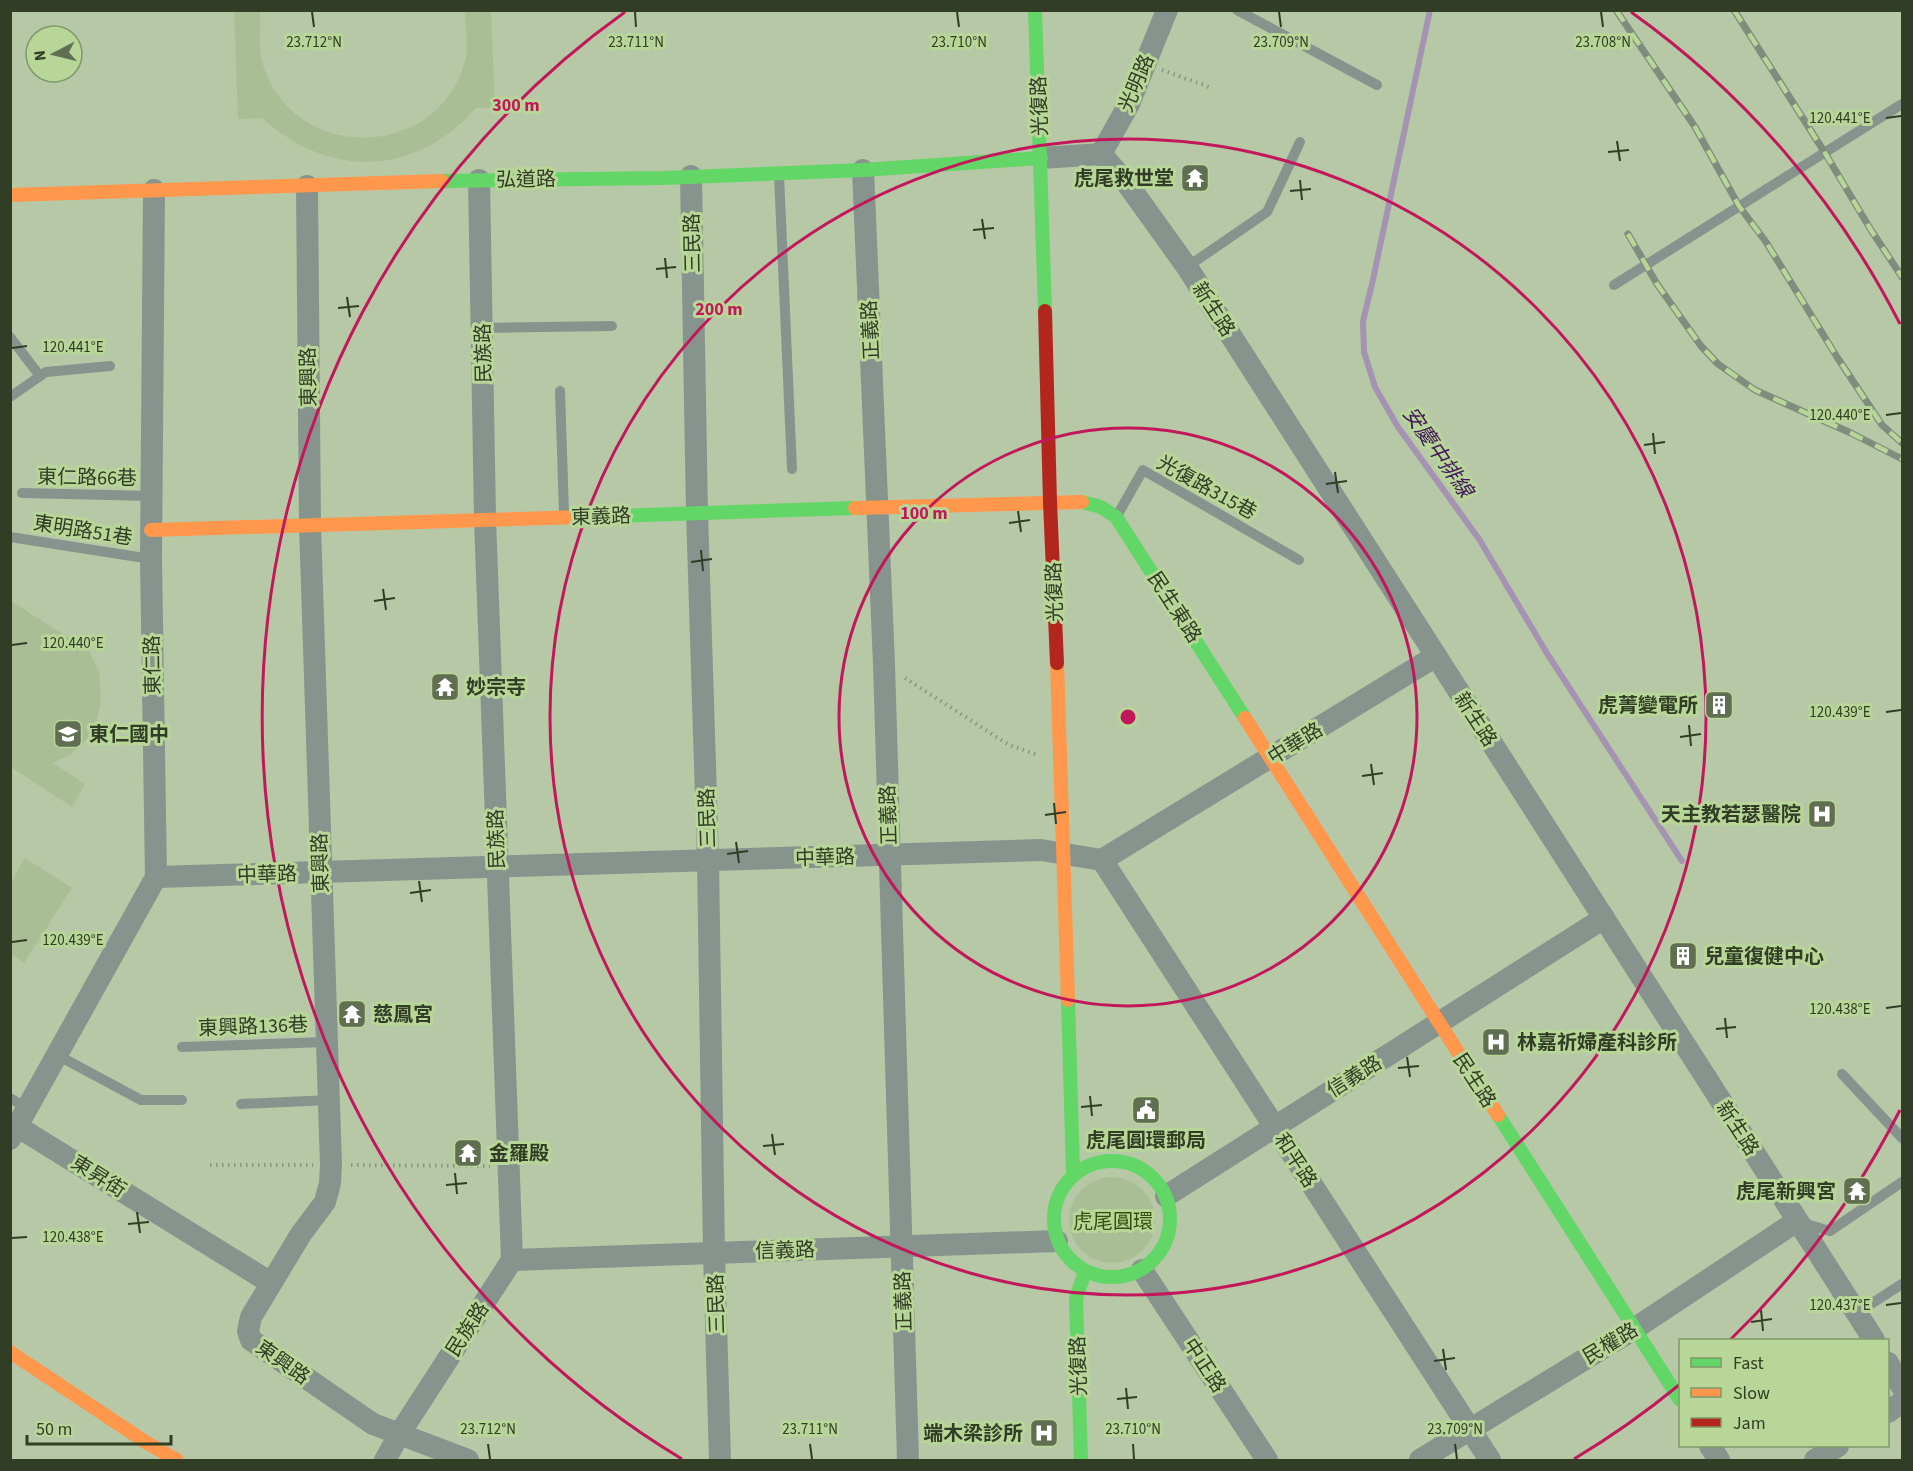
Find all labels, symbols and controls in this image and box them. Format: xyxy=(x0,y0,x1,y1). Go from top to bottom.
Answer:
north arrow xyxy=(24,24,84,84)
text: 23.712°N xyxy=(286,32,342,53)
text: 23.711°N xyxy=(608,32,664,53)
text: 23.710°N xyxy=(931,32,987,53)
text: 23.709°N xyxy=(1253,32,1309,53)
text: 23.708°N xyxy=(1575,32,1631,53)
text: N xyxy=(29,49,52,62)
street label: 光明路 xyxy=(1112,50,1162,116)
street label: 光復路 xyxy=(1025,75,1055,136)
text: 300 m xyxy=(492,93,540,118)
text: 120.441°E xyxy=(1809,108,1871,129)
temple icon: 虎尾救世堂 xyxy=(1179,162,1211,194)
street label: 弘道路 xyxy=(496,165,556,195)
place label: 虎尾救世堂 xyxy=(1074,165,1174,193)
street label: 三民路 xyxy=(678,213,708,273)
street label: 新生路 xyxy=(1185,277,1241,342)
text: 200 m xyxy=(695,297,743,322)
street label: 正義路 xyxy=(855,299,887,361)
street label: 民族路 xyxy=(469,323,499,383)
text: 120.441°E xyxy=(42,337,104,358)
street label: 東興路 xyxy=(294,347,324,407)
water label: 安慶中排線 xyxy=(1396,400,1482,505)
text: 120.440°E xyxy=(1809,405,1871,426)
street label: 光復路315巷 xyxy=(1152,449,1261,527)
street label: 東仁路66巷 xyxy=(37,463,137,493)
text: 100 m xyxy=(900,501,948,526)
street label: 東義路 xyxy=(571,502,632,532)
street label: 東明路51巷 xyxy=(31,509,134,553)
street label: 光復路 xyxy=(1040,561,1070,622)
street label: 民生東路 xyxy=(1141,566,1208,649)
text: 120.440°E xyxy=(42,633,104,654)
street label: 東仁路 xyxy=(138,635,168,695)
temple icon: 妙宗寺 xyxy=(429,671,461,703)
place label: 妙宗寺 xyxy=(466,674,526,702)
street label: 新生路 xyxy=(1447,687,1503,752)
building icon: 虎菁變電所 xyxy=(1703,689,1735,721)
place label: 虎菁變電所 xyxy=(1598,692,1698,720)
text: 120.439°E xyxy=(1809,702,1871,723)
centre of rings xyxy=(1118,707,1138,727)
street label: 中華路 xyxy=(1263,716,1328,772)
school or university icon: 東仁國中 xyxy=(52,718,84,750)
place label: 東仁國中 xyxy=(89,721,169,749)
street label: 正義路 xyxy=(874,784,904,845)
street label: 三民路 xyxy=(693,787,723,848)
hospital icon: 天主教若瑟醫院 xyxy=(1806,798,1838,830)
place label: 天主教若瑟醫院 xyxy=(1661,801,1801,829)
street label: 民族路 xyxy=(482,808,512,869)
street label: 東興路 xyxy=(306,832,336,893)
street label: 中華路 xyxy=(795,843,856,873)
street label: 中華路 xyxy=(237,860,298,890)
text: 120.439°E xyxy=(42,930,104,951)
building icon: 兒童復健中心 xyxy=(1667,940,1699,972)
place label: 兒童復健中心 xyxy=(1704,943,1824,971)
temple icon: 慈鳳宮 xyxy=(336,998,368,1030)
text: 120.438°E xyxy=(1809,999,1871,1020)
place label: 慈鳳宮 xyxy=(373,1001,433,1029)
street label: 東興路136巷 xyxy=(198,1011,308,1043)
hospital icon: 林嘉祈婦產科診所 xyxy=(1480,1026,1512,1058)
place label: 林嘉祈婦產科診所 xyxy=(1517,1029,1677,1057)
street label: 民生路 xyxy=(1446,1048,1502,1113)
street label: 信義路 xyxy=(1322,1049,1387,1105)
public building icon: 虎尾圓環郵局 xyxy=(1130,1094,1162,1126)
street label: 新生路 xyxy=(1709,1096,1765,1161)
place label: 虎尾圓環郵局 xyxy=(1086,1127,1206,1155)
street label: 和平路 xyxy=(1267,1128,1323,1193)
temple icon: 金羅殿 xyxy=(452,1137,484,1169)
place label: 金羅殿 xyxy=(489,1140,549,1168)
street label: 東昇街 xyxy=(66,1149,131,1205)
temple icon: 虎尾新興宮 xyxy=(1841,1175,1873,1207)
place label: 虎尾新興宮 xyxy=(1736,1178,1836,1206)
park label: 虎尾圓環 xyxy=(1073,1208,1153,1236)
text: 120.438°E xyxy=(42,1227,104,1248)
street label: 信義路 xyxy=(755,1236,816,1266)
street label: 正義路 xyxy=(889,1270,919,1331)
street label: 三民路 xyxy=(702,1273,732,1334)
text: 120.437°E xyxy=(1809,1295,1871,1316)
street label: 民族路 xyxy=(440,1297,496,1362)
street label: 民權路 xyxy=(1578,1316,1643,1371)
street label: 中正路 xyxy=(1176,1333,1232,1398)
street label: 東興路 xyxy=(250,1334,315,1391)
street label: 光復路 xyxy=(1064,1335,1094,1396)
legend xyxy=(1679,1339,1889,1447)
text: Fast xyxy=(1733,1351,1764,1376)
text: Slow xyxy=(1733,1381,1770,1406)
scale bar xyxy=(27,1408,171,1446)
text: Jam xyxy=(1733,1411,1766,1436)
text: 50 m xyxy=(36,1417,72,1442)
hospital icon: 端木梁診所 xyxy=(1028,1417,1060,1449)
text: 23.712°N xyxy=(460,1419,516,1440)
text: 23.711°N xyxy=(782,1419,838,1440)
text: 23.710°N xyxy=(1105,1419,1161,1440)
text: 23.709°N xyxy=(1427,1419,1483,1440)
place label: 端木梁診所 xyxy=(923,1420,1023,1448)

